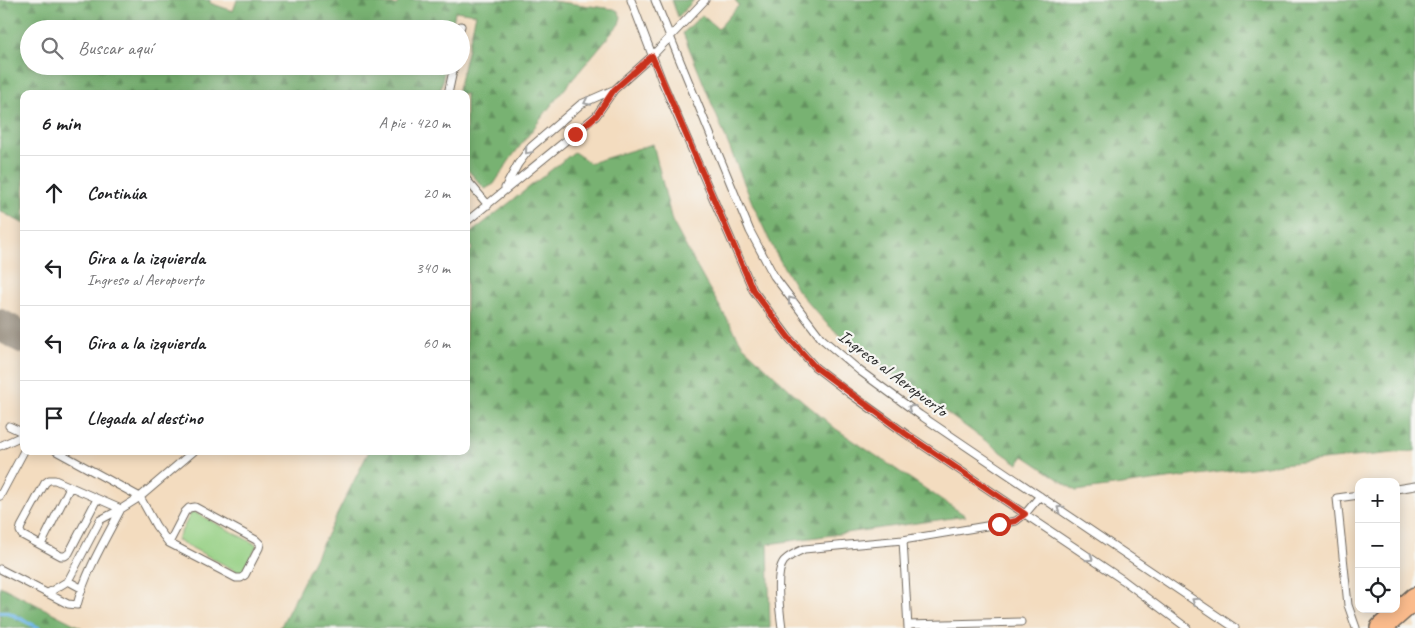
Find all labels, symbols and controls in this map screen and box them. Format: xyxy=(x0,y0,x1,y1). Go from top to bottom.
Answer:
search box xyxy=(20,20,470,75)
icon: search xyxy=(38,34,66,62)
text: Buscar aquí xyxy=(78,36,152,60)
one-way arrow xyxy=(583,96,592,106)
text: 6 min xyxy=(40,110,81,136)
text: A pie · 420 m xyxy=(379,113,450,133)
route end xyxy=(564,123,587,146)
one-way arrow xyxy=(526,145,534,154)
icon: ahead xyxy=(40,179,68,207)
text: Continúa xyxy=(87,181,146,205)
text: 20 m xyxy=(423,183,450,203)
text: Gira a la izquierda xyxy=(87,246,205,270)
icon: left xyxy=(40,254,68,282)
text: 340 m xyxy=(416,258,450,278)
text: Ingreso al Aeropuerto xyxy=(87,270,204,290)
one-way arrow xyxy=(789,297,797,306)
street label: Ingreso al Aeropuerto xyxy=(834,325,953,422)
icon: left xyxy=(40,329,68,357)
text: Gira a la izquierda xyxy=(87,331,205,355)
text: 60 m xyxy=(423,333,450,353)
icon: arrive xyxy=(40,404,68,432)
one-way arrow xyxy=(907,405,917,414)
text: Llegada al destino xyxy=(87,406,203,430)
map controls xyxy=(1355,478,1400,613)
button: + xyxy=(1355,478,1400,523)
one-way arrow xyxy=(1056,506,1065,516)
route start xyxy=(988,513,1011,536)
button: − xyxy=(1355,523,1400,568)
one-way arrow xyxy=(1084,552,1094,561)
button: locate xyxy=(1355,568,1400,613)
one-way arrow xyxy=(1191,598,1200,607)

